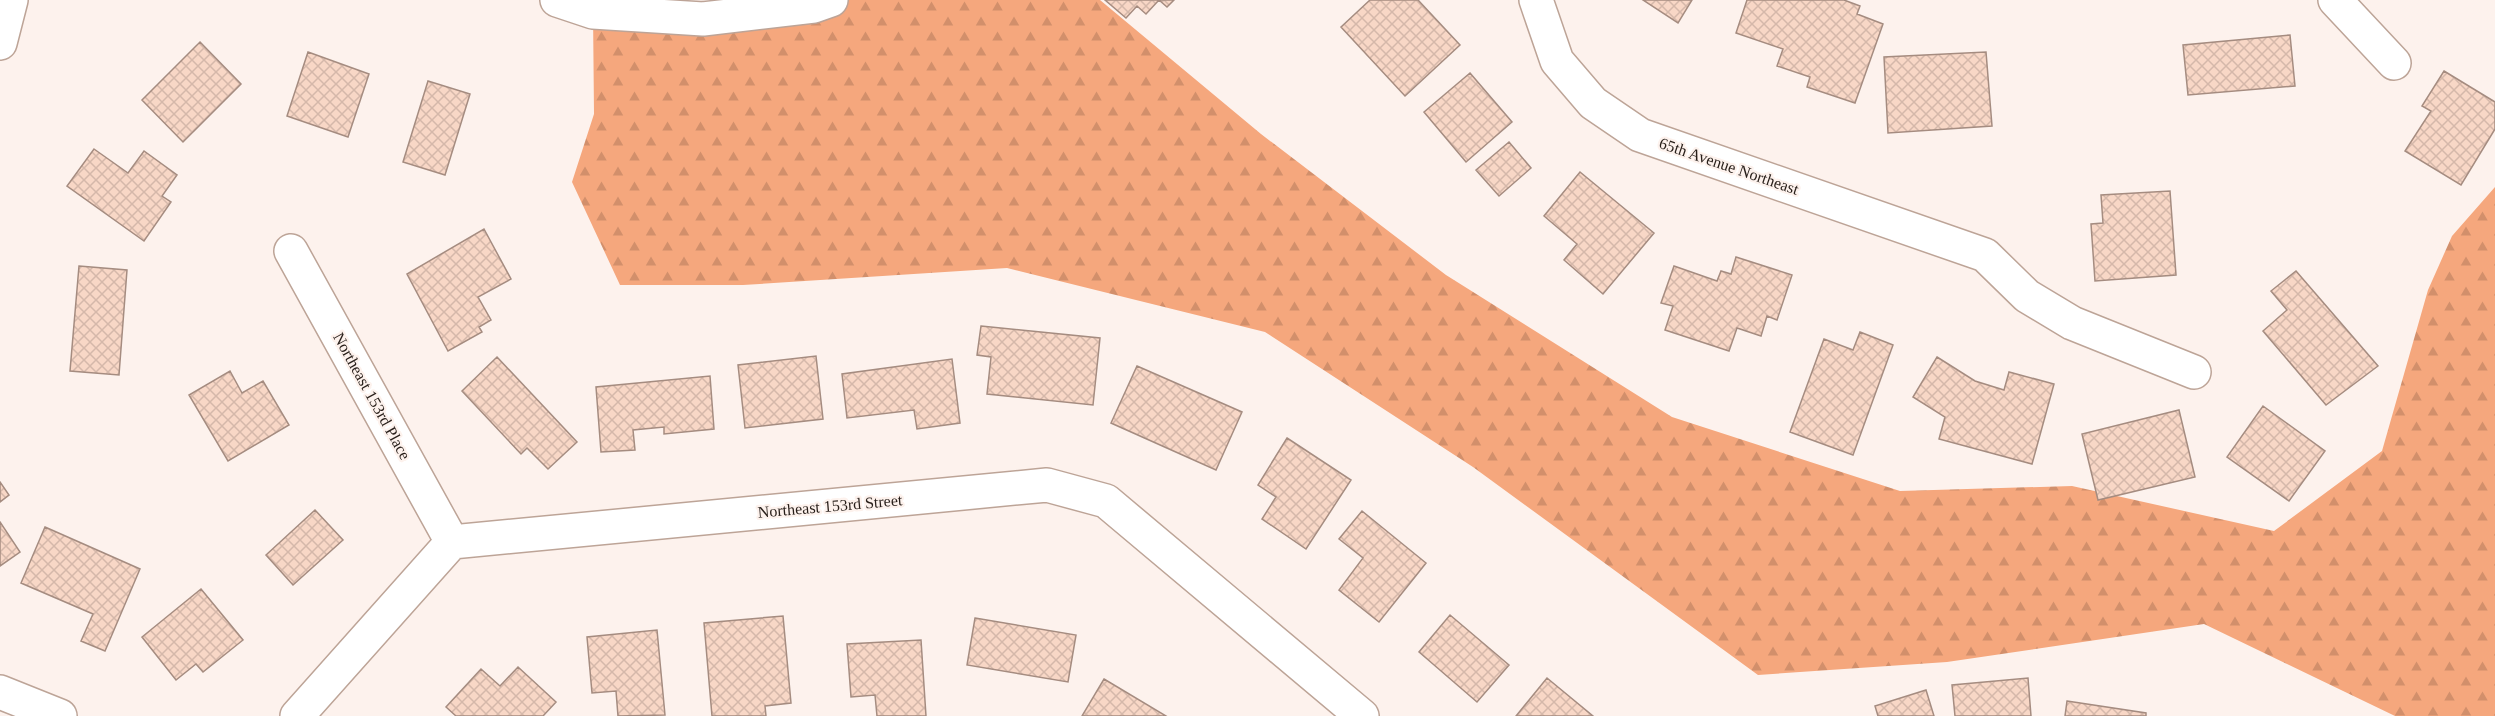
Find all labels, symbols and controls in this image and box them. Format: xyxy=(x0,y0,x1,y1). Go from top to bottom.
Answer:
street label: 65th Avenue Northeast xyxy=(1657,134,1801,198)
street label: Northeast 153rd Place xyxy=(330,330,414,462)
street label: Northeast 153rd Street xyxy=(757,491,903,521)

